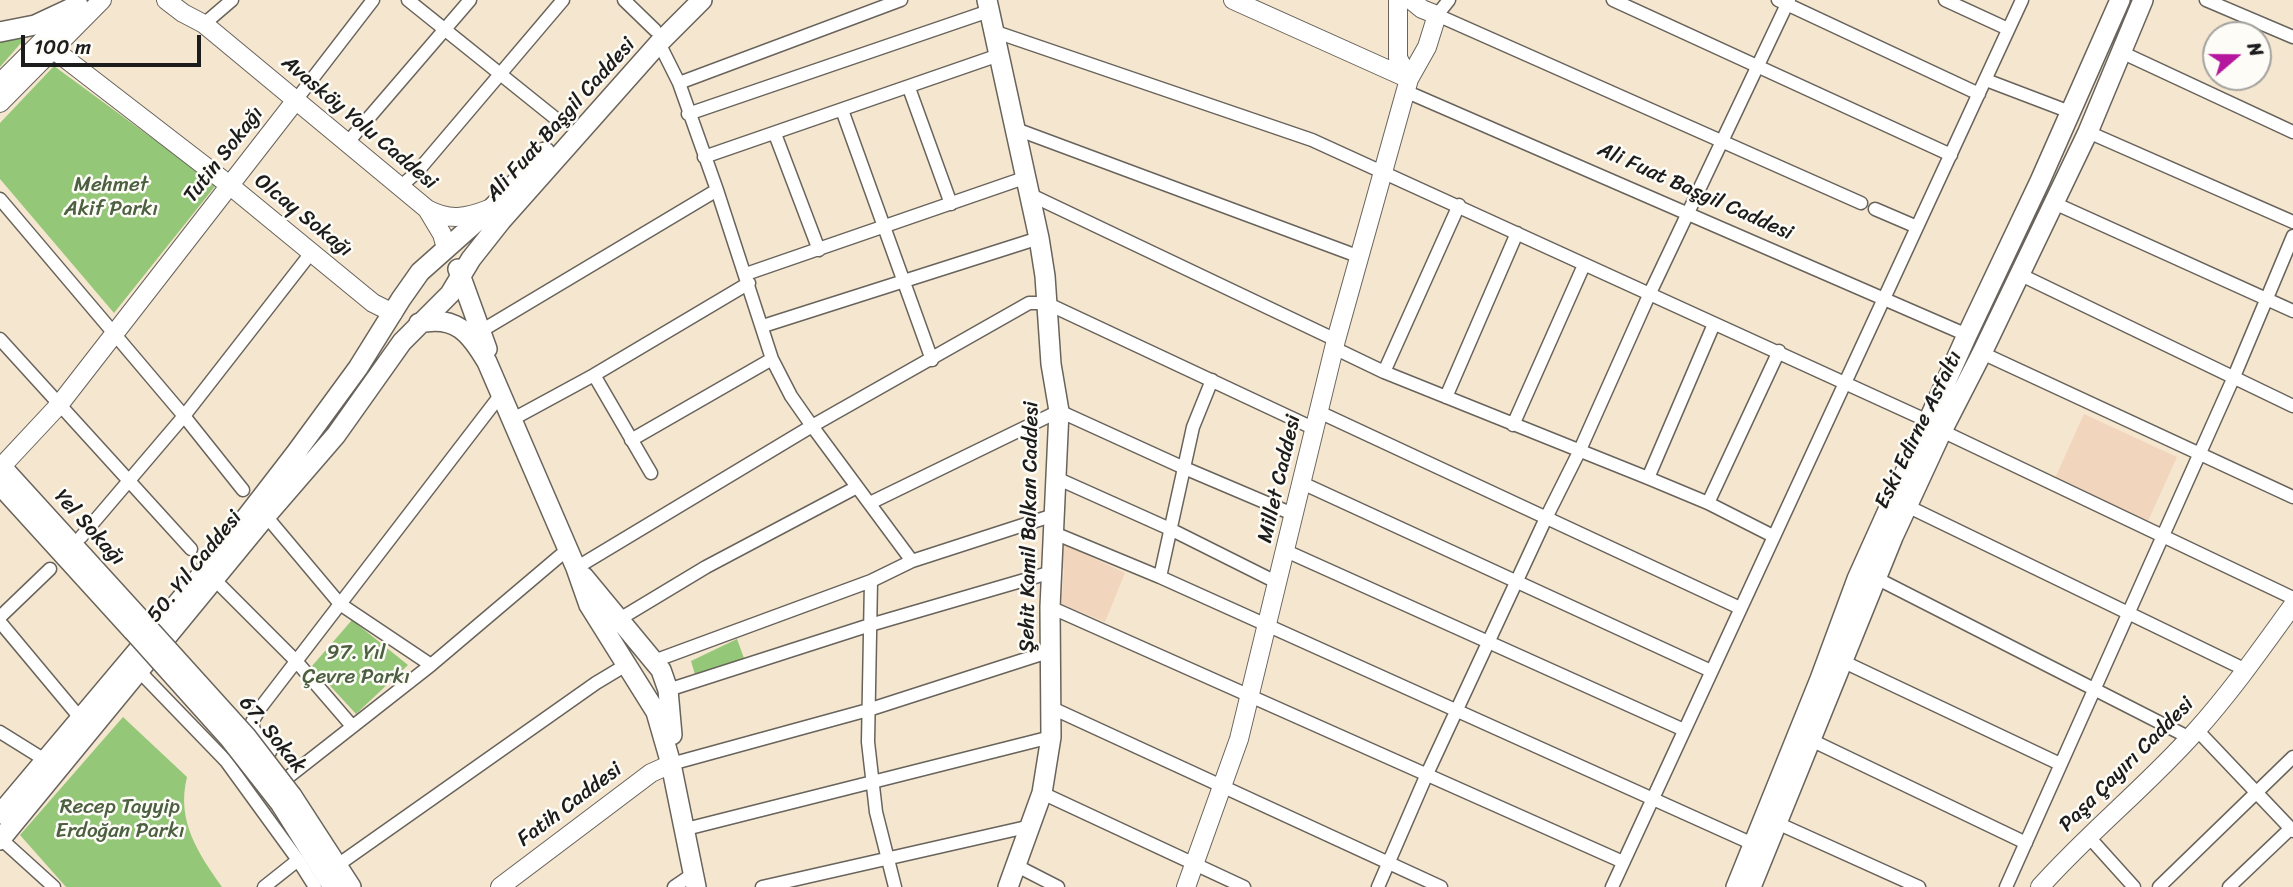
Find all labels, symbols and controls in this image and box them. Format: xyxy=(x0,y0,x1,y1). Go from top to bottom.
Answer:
scale bar xyxy=(24,21,205,65)
north arrow xyxy=(2202,21,2272,91)
text: 100 m xyxy=(34,28,91,66)
street label: Ali Fuat Başgil Caddesi xyxy=(481,33,641,207)
text: N xyxy=(2238,37,2273,61)
street label: Avasköy Yolu Caddesi xyxy=(276,50,442,196)
street label: Tutin Sokağı xyxy=(179,102,269,208)
street label: Ali Fuat Başgil Caddesi xyxy=(1593,138,1797,246)
street label: Olcay Sokağı xyxy=(249,169,357,263)
park label: Mehmet Akif Parkı xyxy=(64,173,158,223)
street label: Eski Edirne Asfaltı xyxy=(1870,347,1968,513)
street label: Şehit Kamil Balkan Caddesi xyxy=(1015,401,1045,653)
street label: Millet Caddesi xyxy=(1253,413,1307,545)
street label: Yel Sokağı xyxy=(48,485,130,571)
street label: 50. Yıl Caddesi xyxy=(142,506,248,628)
park label: 97. Yıl Çevre Parkı xyxy=(302,641,410,691)
street label: 67. Sokak xyxy=(233,691,311,779)
street label: Paşa Çayırı Caddesi xyxy=(2054,692,2200,838)
street label: Fatih Caddesi xyxy=(513,758,627,852)
park label: Recep Tayyip Erdoğan Parkı xyxy=(56,795,184,845)

